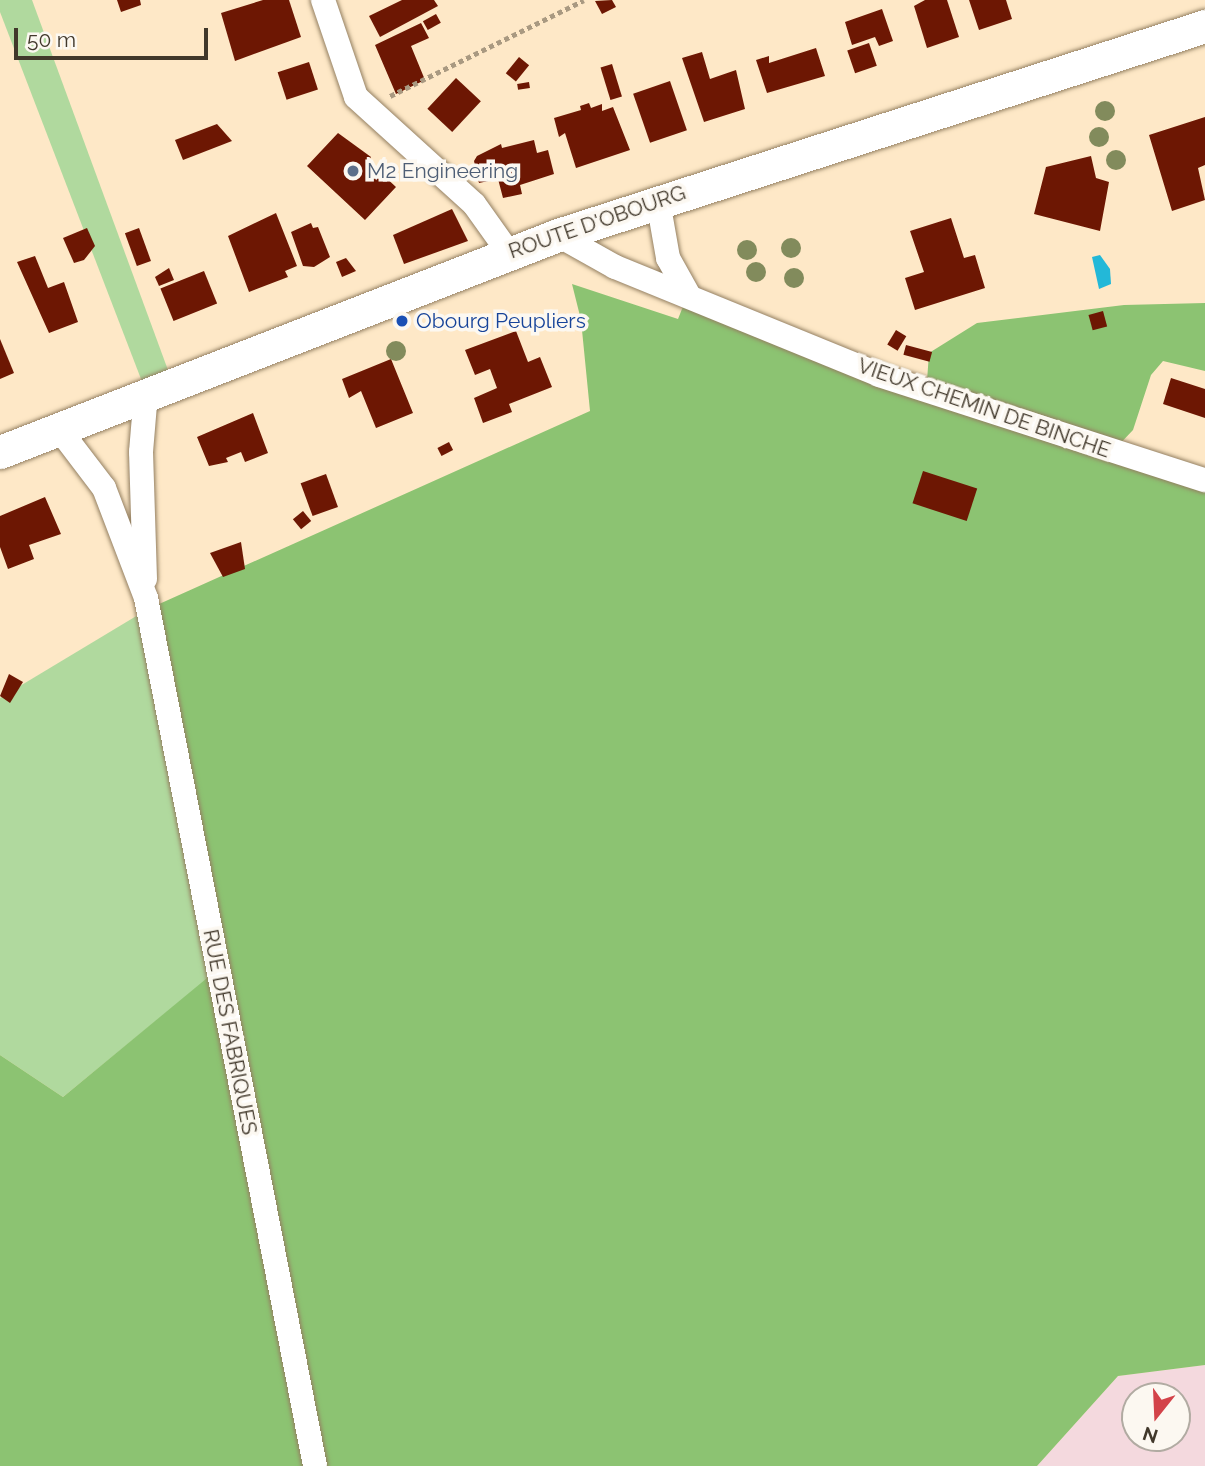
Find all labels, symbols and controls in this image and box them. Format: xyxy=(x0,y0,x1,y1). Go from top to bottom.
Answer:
scale bar xyxy=(18,14,212,58)
text: 50 m xyxy=(27,27,76,52)
place label: M2 Engineering xyxy=(367,158,518,184)
marker: M2 Engineering xyxy=(345,163,361,179)
street label: ROUTE D'OBOURG xyxy=(505,180,689,264)
place label: Obourg Peupliers xyxy=(416,308,586,334)
marker: Obourg Peupliers xyxy=(394,313,410,329)
street label: VIEUX CHEMIN DE BINCHE xyxy=(854,353,1114,463)
street label: RUE DES FABRIQUES xyxy=(198,927,262,1137)
north arrow xyxy=(1121,1382,1191,1452)
text: N xyxy=(1140,1422,1160,1448)

